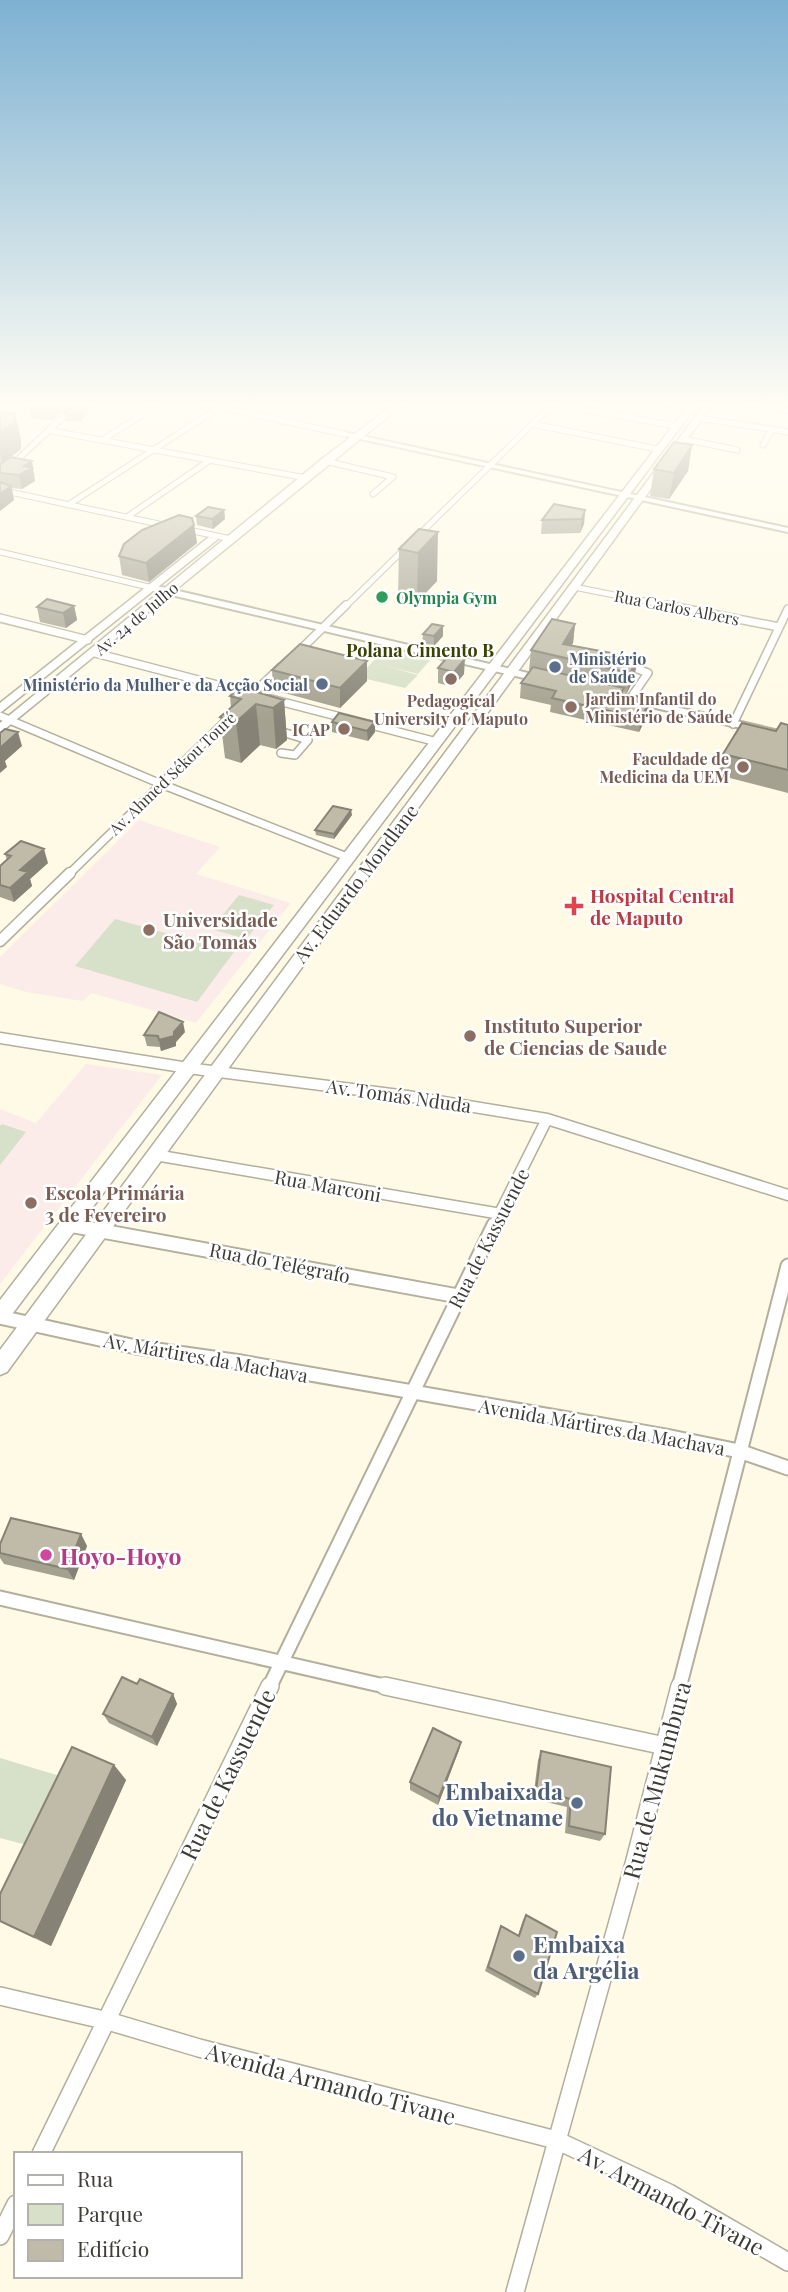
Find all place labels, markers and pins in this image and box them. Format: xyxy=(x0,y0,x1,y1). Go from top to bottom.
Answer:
place label: Olympia Gym xyxy=(396,587,498,608)
marker: Olympia Gym xyxy=(374,589,390,605)
place label: Ministério de Saúde xyxy=(569,648,646,687)
marker: Ministério de Saúde xyxy=(547,659,563,675)
marker: Pedagogical University of Maputo xyxy=(443,671,459,687)
place label: Ministério da Mulher e da Acção Social xyxy=(23,674,308,695)
marker: Ministério da Mulher e da Acção Social xyxy=(314,676,330,692)
place label: Jardim Infantil do Ministério de Saúde xyxy=(584,688,732,727)
place label: Pedagogical University of Maputo xyxy=(374,690,528,729)
marker: Jardim Infantil do Ministério de Saúde xyxy=(563,699,579,715)
place label: ICAP xyxy=(292,719,330,740)
marker: ICAP xyxy=(336,721,352,737)
place label: Faculdade de Medicina da UEM xyxy=(600,748,729,787)
marker: Faculdade de Medicina da UEM xyxy=(735,759,751,775)
place label: Hospital Central de Maputo xyxy=(590,882,735,930)
marker: Hospital Central de Maputo xyxy=(564,896,584,916)
place label: Universidade São Tomás xyxy=(163,906,278,954)
marker: Universidade São Tomás xyxy=(141,922,157,938)
place label: Instituto Superior de Ciencias de Saude xyxy=(484,1012,667,1060)
marker: Instituto Superior de Ciencias de Saude xyxy=(462,1028,478,1044)
place label: Escola Primária 3 de Fevereiro xyxy=(45,1179,185,1227)
marker: Escola Primária 3 de Fevereiro xyxy=(23,1195,39,1211)
place label: Hoyo-Hoyo xyxy=(60,1540,181,1571)
marker: Hoyo-Hoyo xyxy=(38,1547,54,1563)
place label: Embaixada do Vietname xyxy=(432,1775,563,1832)
marker: Embaixada do Vietname xyxy=(569,1795,585,1811)
place label: Embaixa da Argélia xyxy=(533,1928,639,1985)
marker: Embaixa da Argélia xyxy=(511,1948,527,1964)

